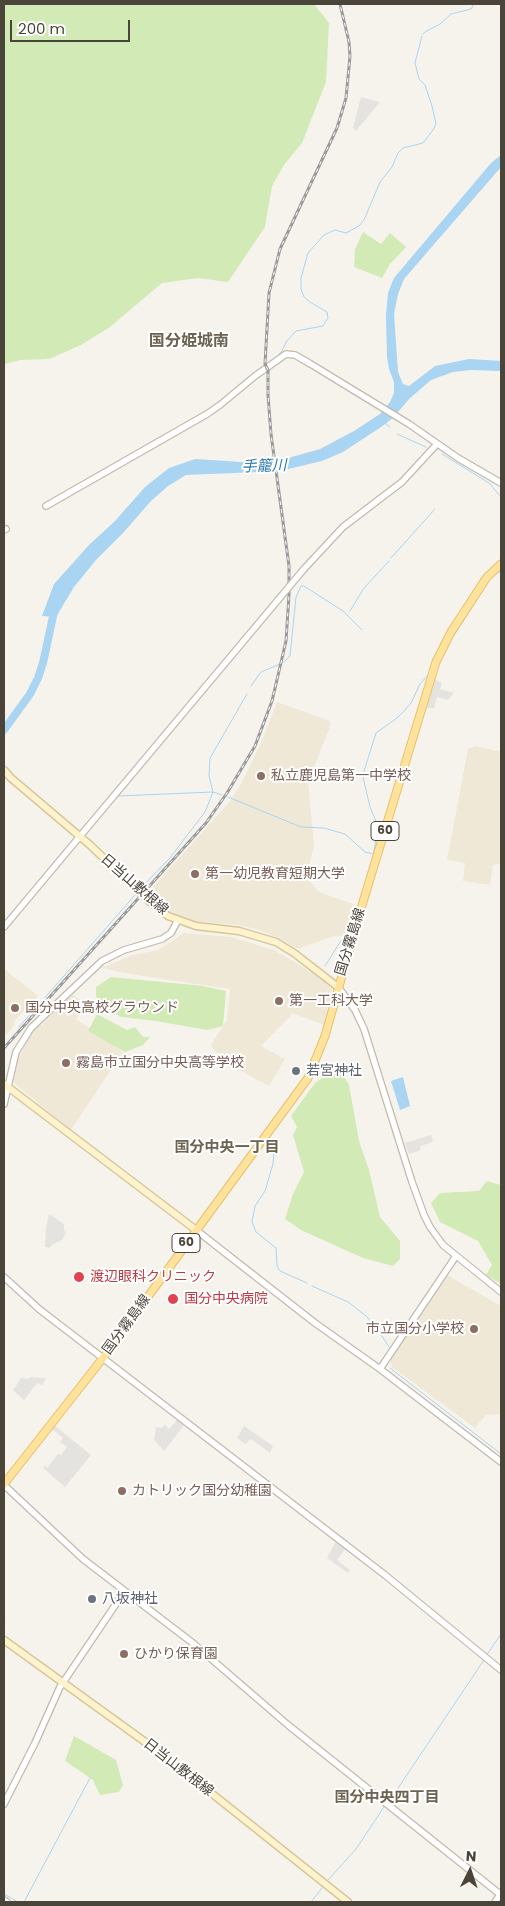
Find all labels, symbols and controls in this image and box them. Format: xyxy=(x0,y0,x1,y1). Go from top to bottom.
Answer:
scale bar xyxy=(12,10,132,42)
text: 200 m xyxy=(18,18,65,39)
district label: 国分姫城南 xyxy=(149,332,229,352)
water label: 手籠川 xyxy=(241,457,287,477)
place label: 私立鹿児島第一中学校 xyxy=(271,768,411,784)
marker: 私立鹿児島第一中学校 xyxy=(255,770,267,782)
road number: 60 xyxy=(371,821,399,840)
street label: 日当山敷根線 xyxy=(97,851,171,919)
place label: 第一幼児教育短期大学 xyxy=(205,866,345,882)
marker: 第一幼児教育短期大学 xyxy=(189,868,201,880)
street label: 国分霧島線 xyxy=(333,906,369,978)
place label: 第一工科大学 xyxy=(289,993,373,1009)
marker: 第一工科大学 xyxy=(273,995,285,1007)
place label: 国分中央高校グラウンド xyxy=(25,1000,179,1016)
marker: 国分中央高校グラウンド xyxy=(9,1002,21,1014)
place label: 霧島市立国分中央高等学校 xyxy=(76,1055,244,1071)
marker: 霧島市立国分中央高等学校 xyxy=(60,1057,72,1069)
place label: 若宮神社 xyxy=(306,1063,362,1079)
marker: 若宮神社 xyxy=(290,1065,302,1077)
district label: 国分中央一丁目 xyxy=(175,1139,279,1157)
road number: 60 xyxy=(172,1234,200,1252)
place label: 渡辺眼科クリニック xyxy=(90,1269,216,1285)
marker: 渡辺眼科クリニック xyxy=(72,1270,86,1284)
place label: 国分中央病院 xyxy=(184,1291,268,1307)
street label: 国分霧島線 xyxy=(100,1292,154,1358)
marker: 国分中央病院 xyxy=(166,1292,180,1306)
place label: 市立国分小学校 xyxy=(366,1321,464,1337)
marker: 市立国分小学校 xyxy=(468,1323,480,1335)
place label: カトリック国分幼稚園 xyxy=(132,1483,272,1499)
marker: カトリック国分幼稚園 xyxy=(116,1485,128,1497)
place label: 八坂神社 xyxy=(102,1591,158,1607)
marker: 八坂神社 xyxy=(86,1593,98,1605)
place label: ひかり保育園 xyxy=(134,1646,218,1662)
marker: ひかり保育園 xyxy=(118,1648,130,1660)
street label: 日当山敷根線 xyxy=(140,1736,216,1800)
district label: 国分中央四丁目 xyxy=(335,1789,439,1807)
north arrow xyxy=(445,1846,495,1896)
text: N xyxy=(465,1846,477,1866)

